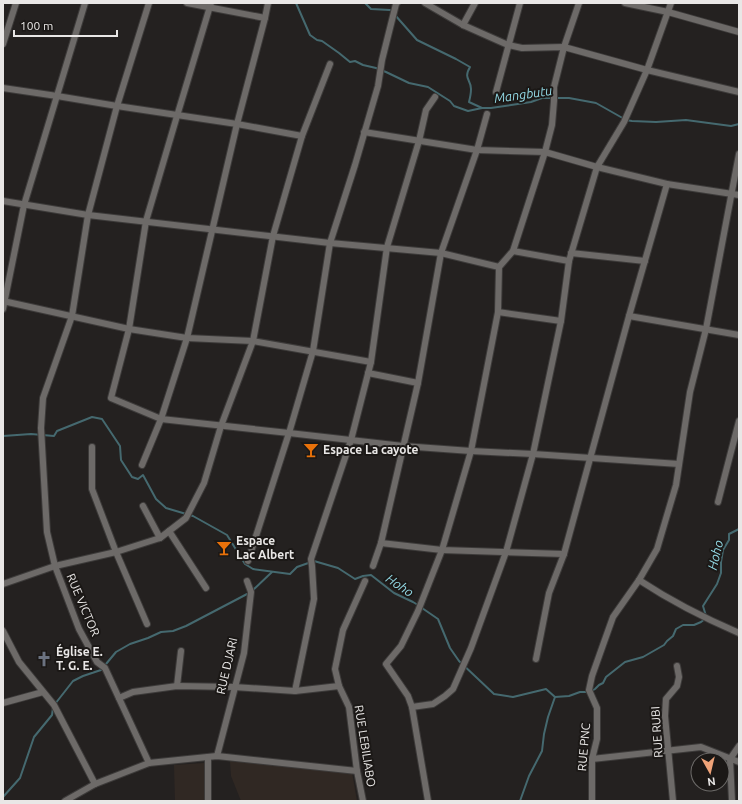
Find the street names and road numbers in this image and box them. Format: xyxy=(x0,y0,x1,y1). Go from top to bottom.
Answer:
street label: RUE VICTOR xyxy=(64,572,103,638)
street label: RUE DJARI xyxy=(214,636,239,695)
street label: RUE LEBILIABO xyxy=(353,704,378,788)
street label: RUE RUBI xyxy=(648,706,665,758)
street label: RUE PNC xyxy=(575,722,592,772)

